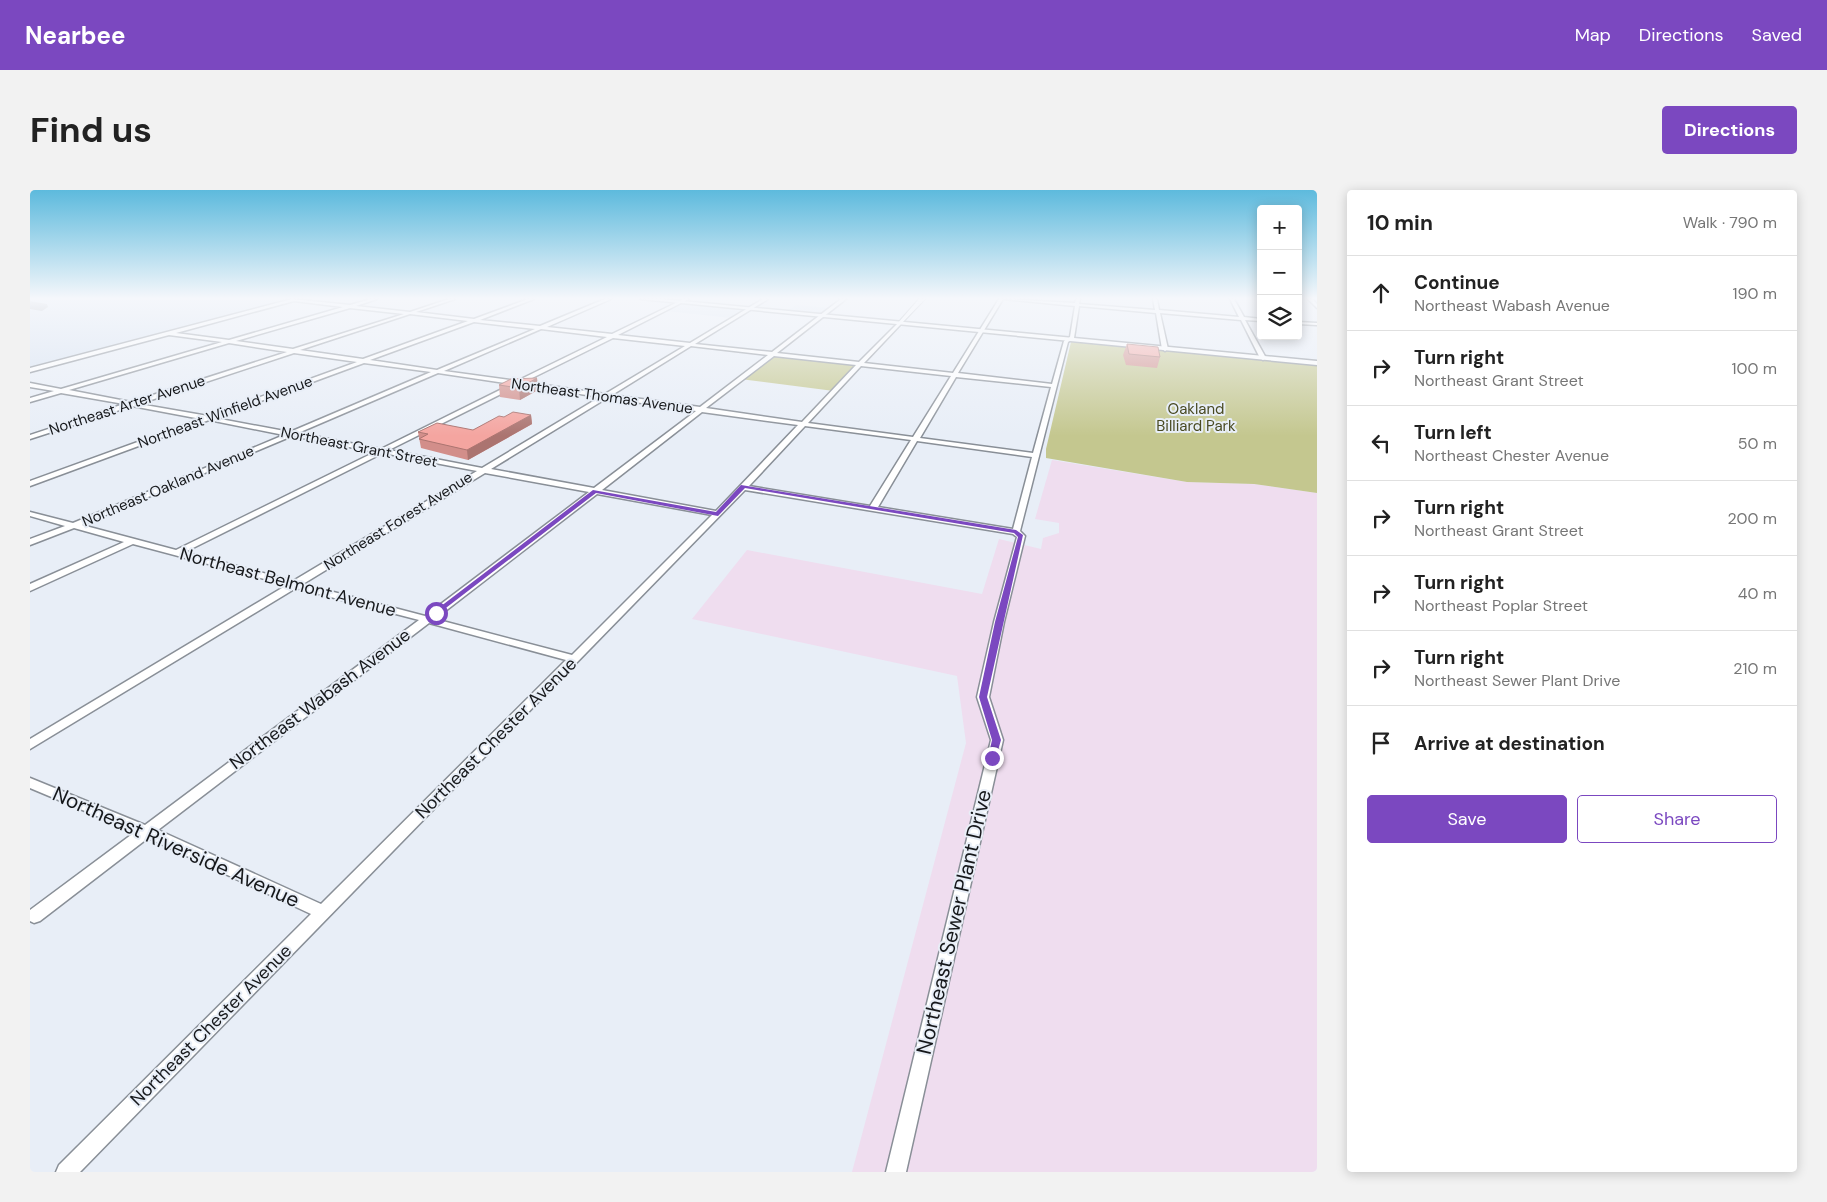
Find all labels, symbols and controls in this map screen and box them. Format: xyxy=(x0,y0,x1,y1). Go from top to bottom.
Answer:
text: Nearbee xyxy=(25,20,125,51)
text: Map xyxy=(1575,23,1611,47)
text: Directions xyxy=(1639,23,1724,47)
text: Saved xyxy=(1752,23,1802,47)
button: Directions xyxy=(1662,106,1797,154)
text: Find us xyxy=(30,107,152,153)
map controls xyxy=(1257,205,1302,340)
button: + xyxy=(1257,205,1302,250)
text: 10 min xyxy=(1367,209,1433,237)
text: Walk · 790 m xyxy=(1683,212,1777,233)
button: − xyxy=(1257,250,1302,295)
text: Continue xyxy=(1414,270,1500,295)
icon: ahead xyxy=(1367,279,1395,307)
text: 190 m xyxy=(1733,283,1777,304)
button: layers xyxy=(1257,295,1302,340)
text: Northeast Wabash Avenue xyxy=(1414,295,1610,316)
text: Turn right xyxy=(1414,345,1504,370)
icon: right xyxy=(1367,354,1395,382)
text: 100 m xyxy=(1732,358,1777,379)
street label: Northeast Arter Avenue xyxy=(46,370,208,440)
text: Northeast Grant Street xyxy=(1414,370,1584,391)
street label: Northeast Winfield Avenue xyxy=(135,371,315,453)
street label: Northeast Thomas Avenue xyxy=(510,373,694,419)
park label: Oakland Billiard Park xyxy=(1156,399,1236,436)
text: Turn left xyxy=(1414,420,1492,445)
street label: Northeast Grant Street xyxy=(279,422,439,472)
icon: left xyxy=(1367,429,1395,457)
text: 50 m xyxy=(1738,433,1777,454)
street label: Northeast Oakland Avenue xyxy=(79,441,257,531)
text: Northeast Chester Avenue xyxy=(1414,445,1609,466)
street label: Northeast Forest Avenue xyxy=(320,467,476,575)
text: Turn right xyxy=(1414,495,1504,520)
icon: right xyxy=(1367,504,1395,532)
text: 200 m xyxy=(1728,508,1777,529)
text: Northeast Grant Street xyxy=(1414,520,1584,541)
street label: Northeast Belmont Avenue xyxy=(177,542,399,622)
text: Turn right xyxy=(1414,570,1504,595)
icon: right xyxy=(1367,579,1395,607)
text: 40 m xyxy=(1738,583,1777,604)
text: Northeast Poplar Street xyxy=(1414,595,1588,616)
route start xyxy=(425,602,448,625)
street label: Northeast Wabash Avenue xyxy=(225,623,415,775)
text: Turn right xyxy=(1414,645,1504,670)
street label: Northeast Chester Avenue xyxy=(410,652,582,824)
icon: right xyxy=(1367,654,1395,682)
text: 210 m xyxy=(1733,658,1777,679)
text: Northeast Sewer Plant Drive xyxy=(1414,670,1620,691)
icon: arrive xyxy=(1367,729,1395,757)
text: Arrive at destination xyxy=(1414,731,1605,756)
route end xyxy=(981,747,1004,770)
street label: Northeast Riverside Avenue xyxy=(48,780,304,914)
street label: Northeast Sewer Plant Drive xyxy=(910,787,998,1057)
button: Save xyxy=(1367,795,1567,843)
button: Share xyxy=(1577,795,1777,843)
street label: Northeast Chester Avenue xyxy=(125,939,297,1111)

